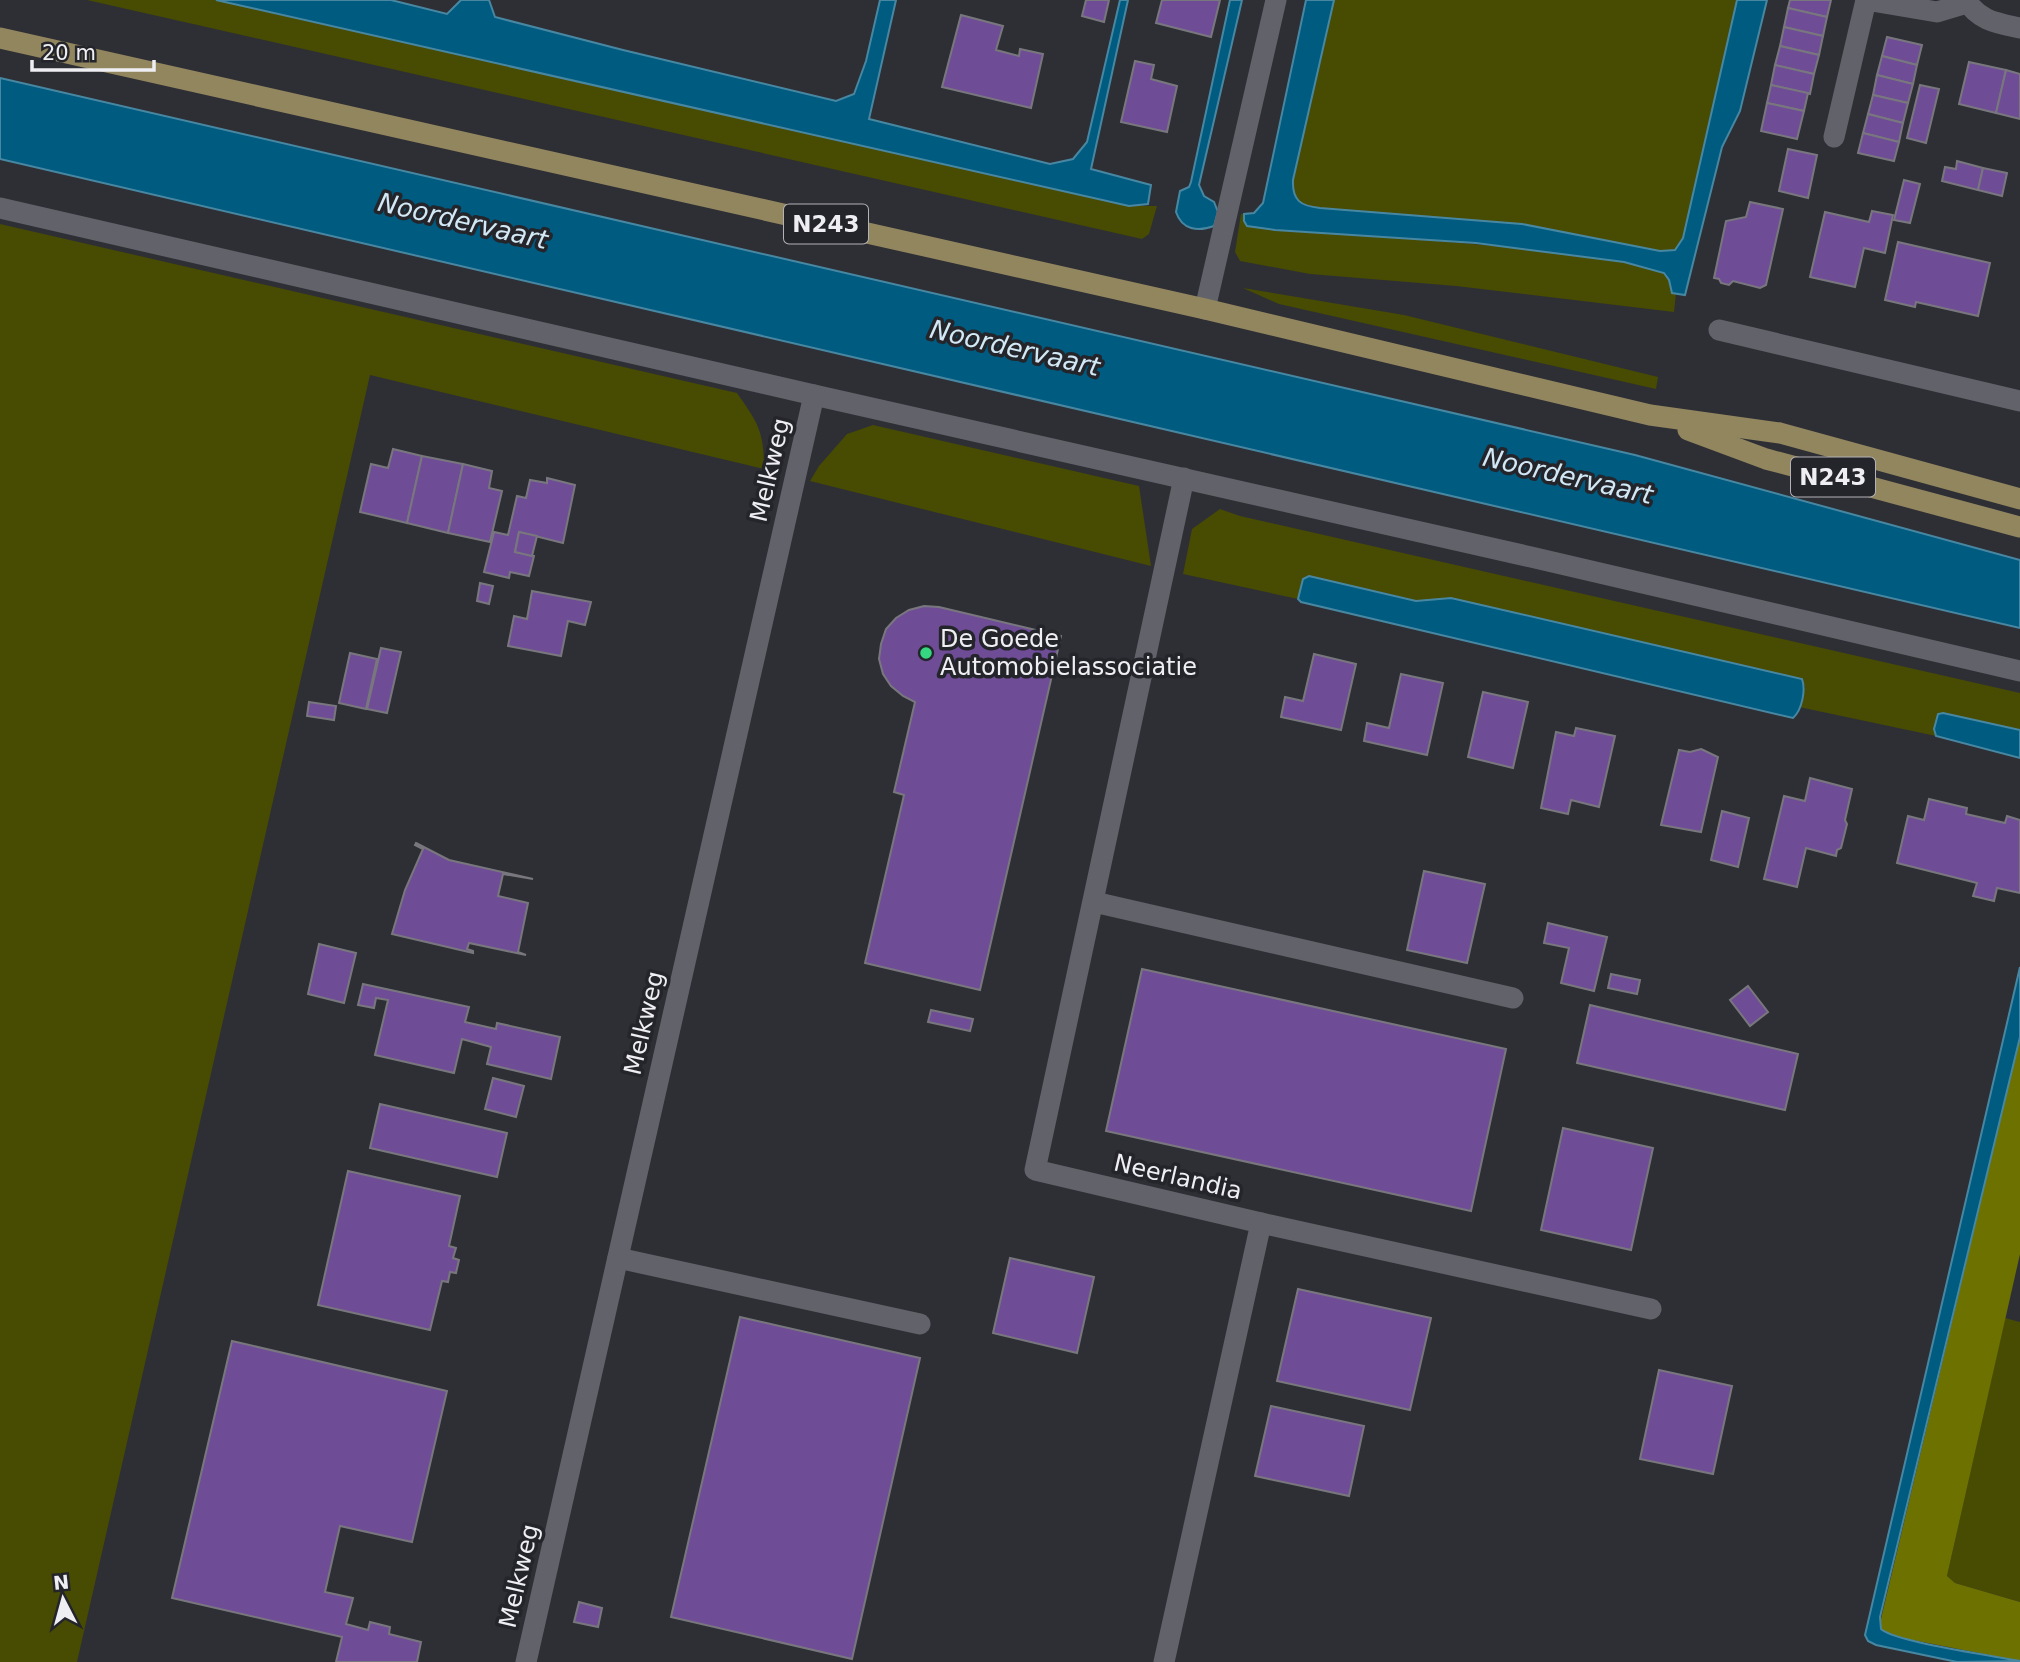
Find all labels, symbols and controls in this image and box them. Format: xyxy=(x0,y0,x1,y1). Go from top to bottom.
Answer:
scale bar xyxy=(32,28,154,72)
text: 20 m xyxy=(42,41,96,65)
water label: Noordervaart xyxy=(375,187,552,255)
road number: N243 xyxy=(784,204,868,244)
water label: Noordervaart xyxy=(927,314,1104,382)
street label: Melkweg xyxy=(744,415,796,525)
water label: Noordervaart xyxy=(1480,442,1657,510)
road number: N243 xyxy=(1791,457,1875,496)
place label: De Goede Automobielassociatie xyxy=(940,625,1197,681)
marker: De Goede Automobielassociatie xyxy=(918,645,934,661)
street label: Melkweg xyxy=(618,968,670,1078)
street label: Neerlandia xyxy=(1111,1149,1245,1205)
street label: Melkweg xyxy=(493,1521,545,1631)
north arrow xyxy=(28,1564,98,1634)
text: N xyxy=(52,1570,70,1594)

